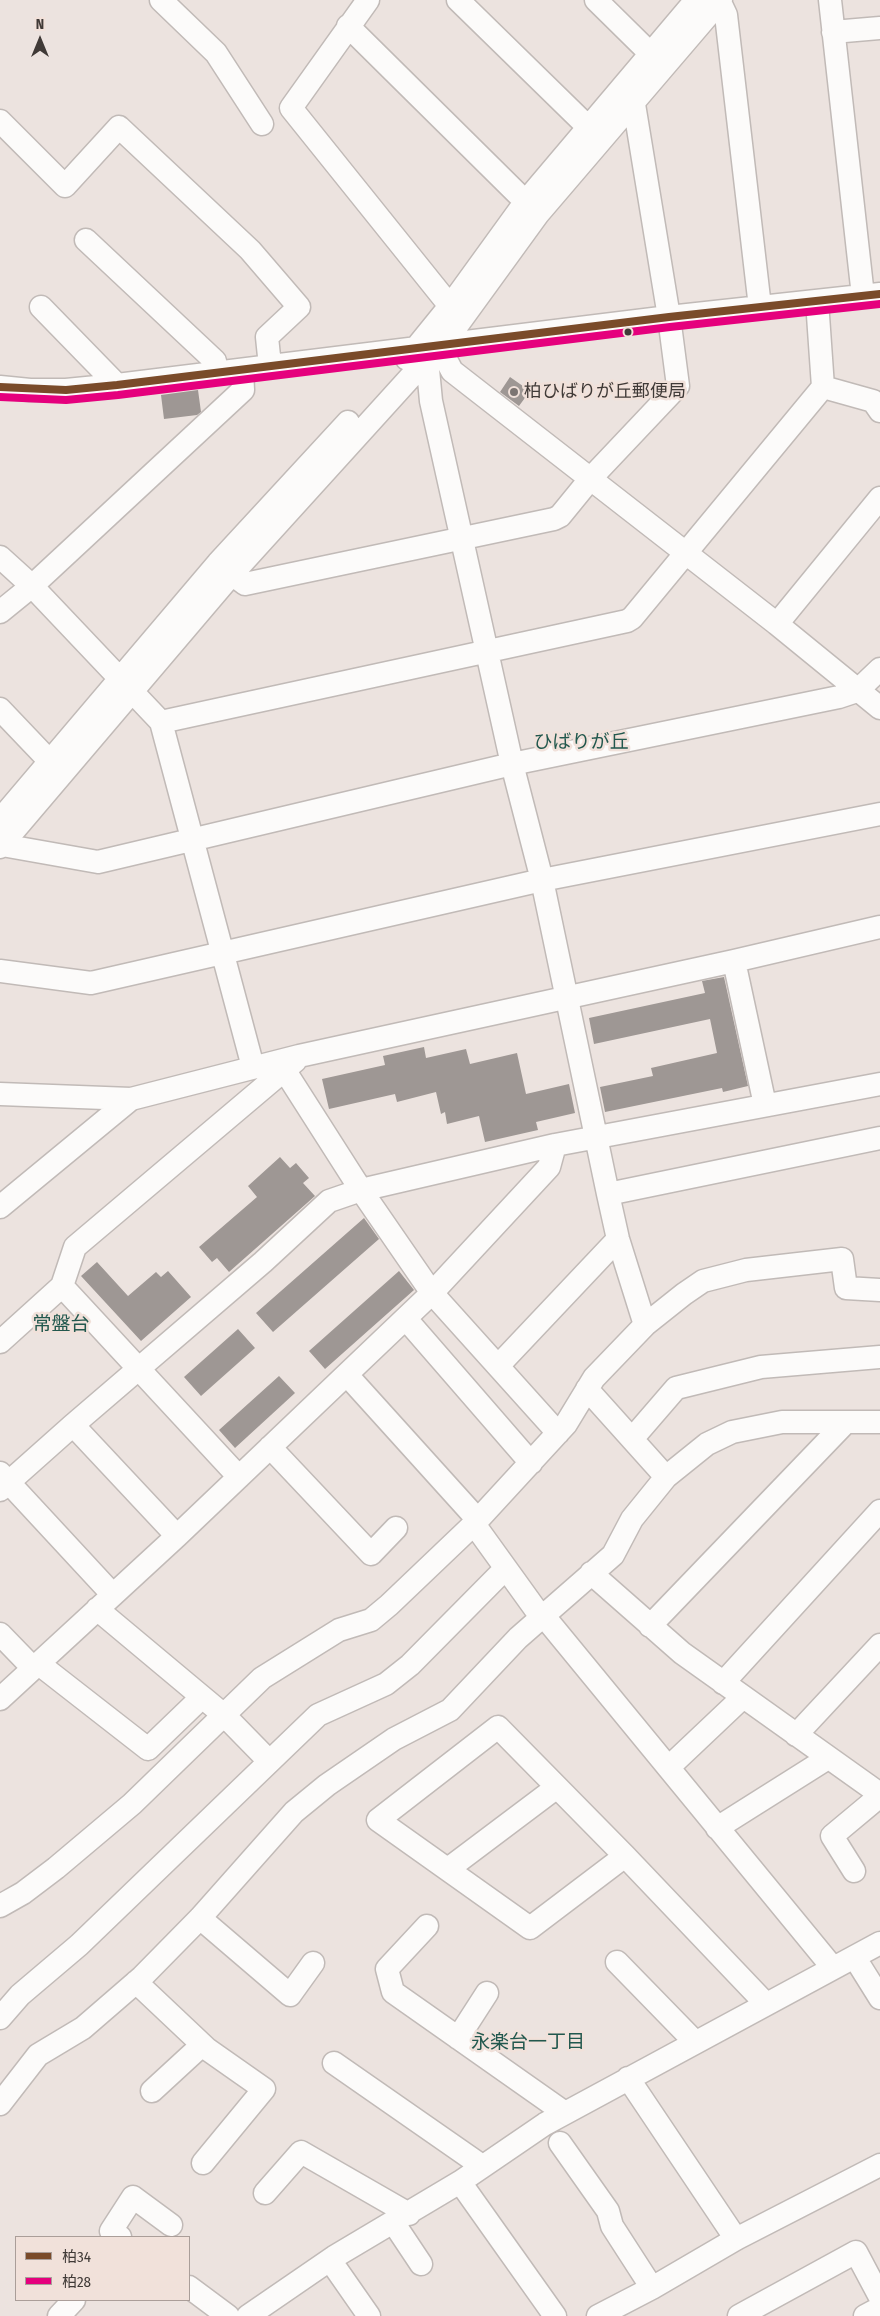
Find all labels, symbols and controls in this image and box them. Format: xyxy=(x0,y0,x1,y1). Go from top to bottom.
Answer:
north arrow xyxy=(15,15,65,65)
text: N xyxy=(36,16,44,33)
unlabelled marker xyxy=(623,327,633,337)
place label: 柏ひばりが丘郵便局 xyxy=(524,381,686,403)
marker: 柏ひばりが丘郵便局 xyxy=(508,386,520,398)
district label: ひばりが丘 xyxy=(534,732,628,754)
district label: 常盤台 xyxy=(33,1314,89,1336)
district label: 永楽台一丁目 xyxy=(471,2032,585,2054)
legend xyxy=(15,2236,190,2301)
text: 柏34 xyxy=(62,2248,91,2266)
text: 柏28 xyxy=(62,2273,91,2291)

